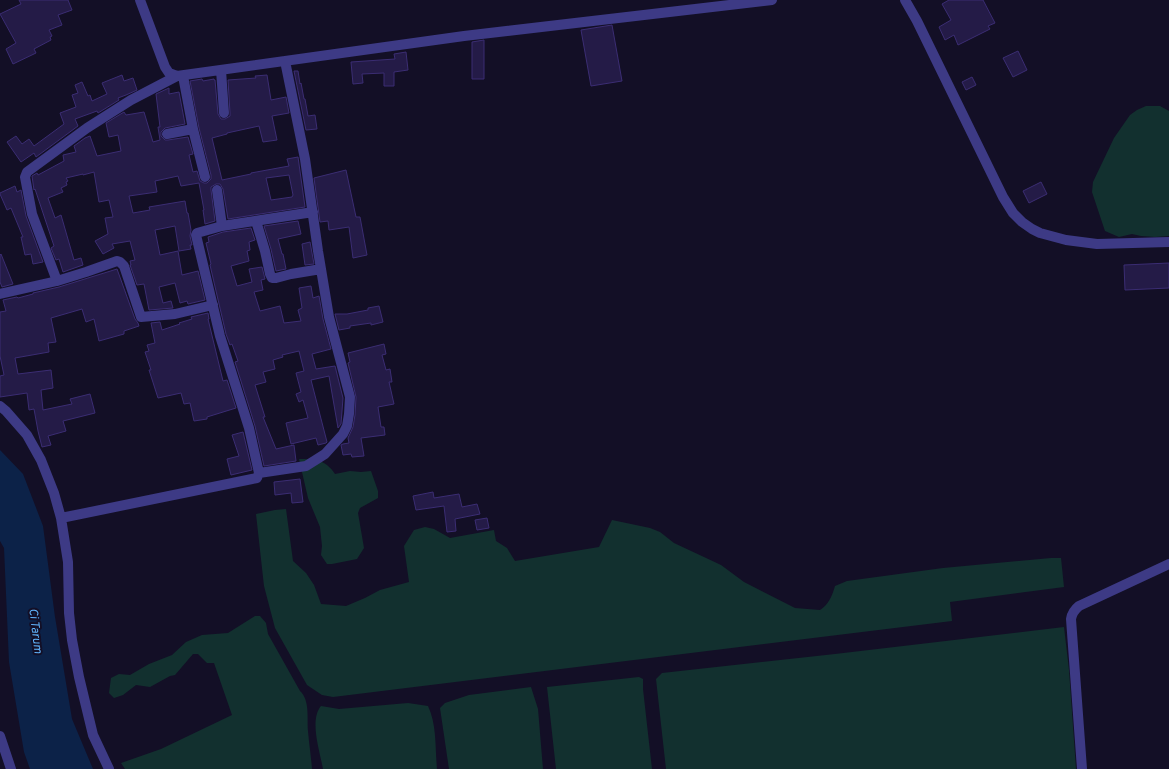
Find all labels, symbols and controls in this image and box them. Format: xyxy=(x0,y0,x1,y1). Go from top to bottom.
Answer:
water label: Ci Tarum xyxy=(24,607,46,655)

